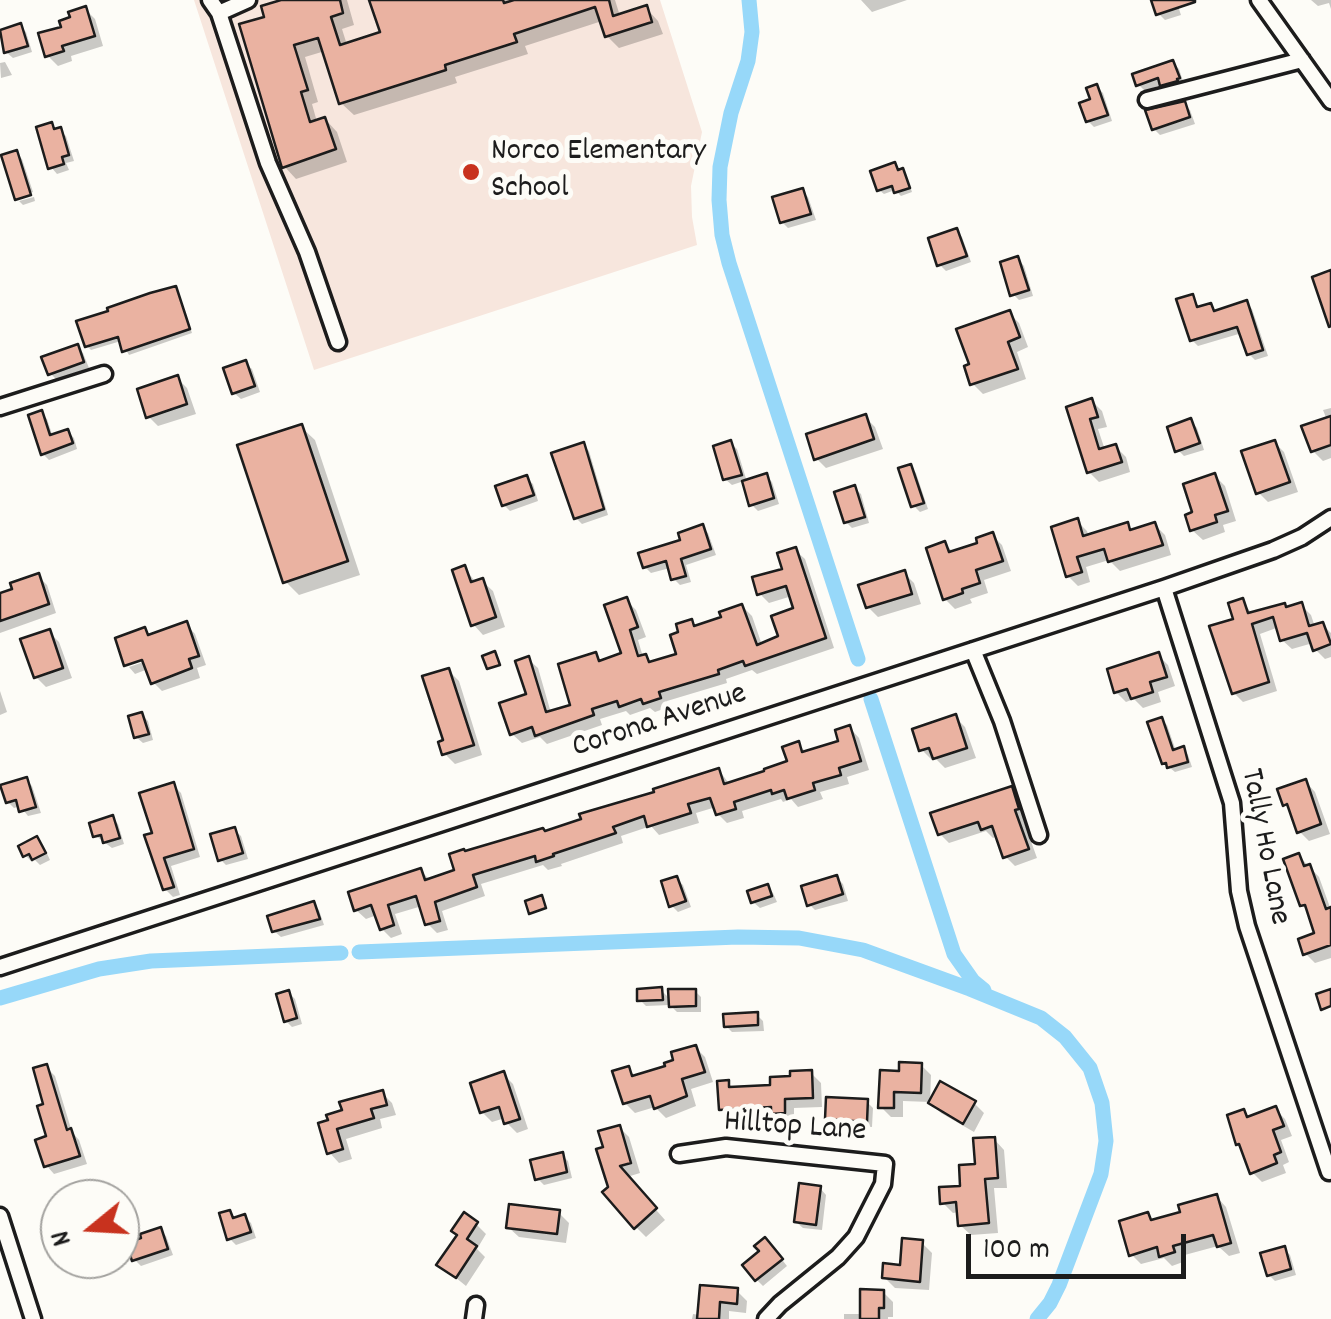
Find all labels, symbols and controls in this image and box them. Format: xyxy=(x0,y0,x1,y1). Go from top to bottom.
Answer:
place label: Norco Elementary School xyxy=(491,135,706,210)
marker: Norco Elementary School xyxy=(460,161,482,183)
street label: Corona Avenue xyxy=(568,677,752,769)
street label: Tally Ho Lane xyxy=(1229,766,1297,928)
street label: Hilltop Lane xyxy=(723,1105,867,1153)
north arrow xyxy=(40,1179,140,1279)
scale bar xyxy=(971,1214,1191,1276)
text: N xyxy=(42,1225,85,1250)
text: 100 m xyxy=(983,1230,1050,1273)

